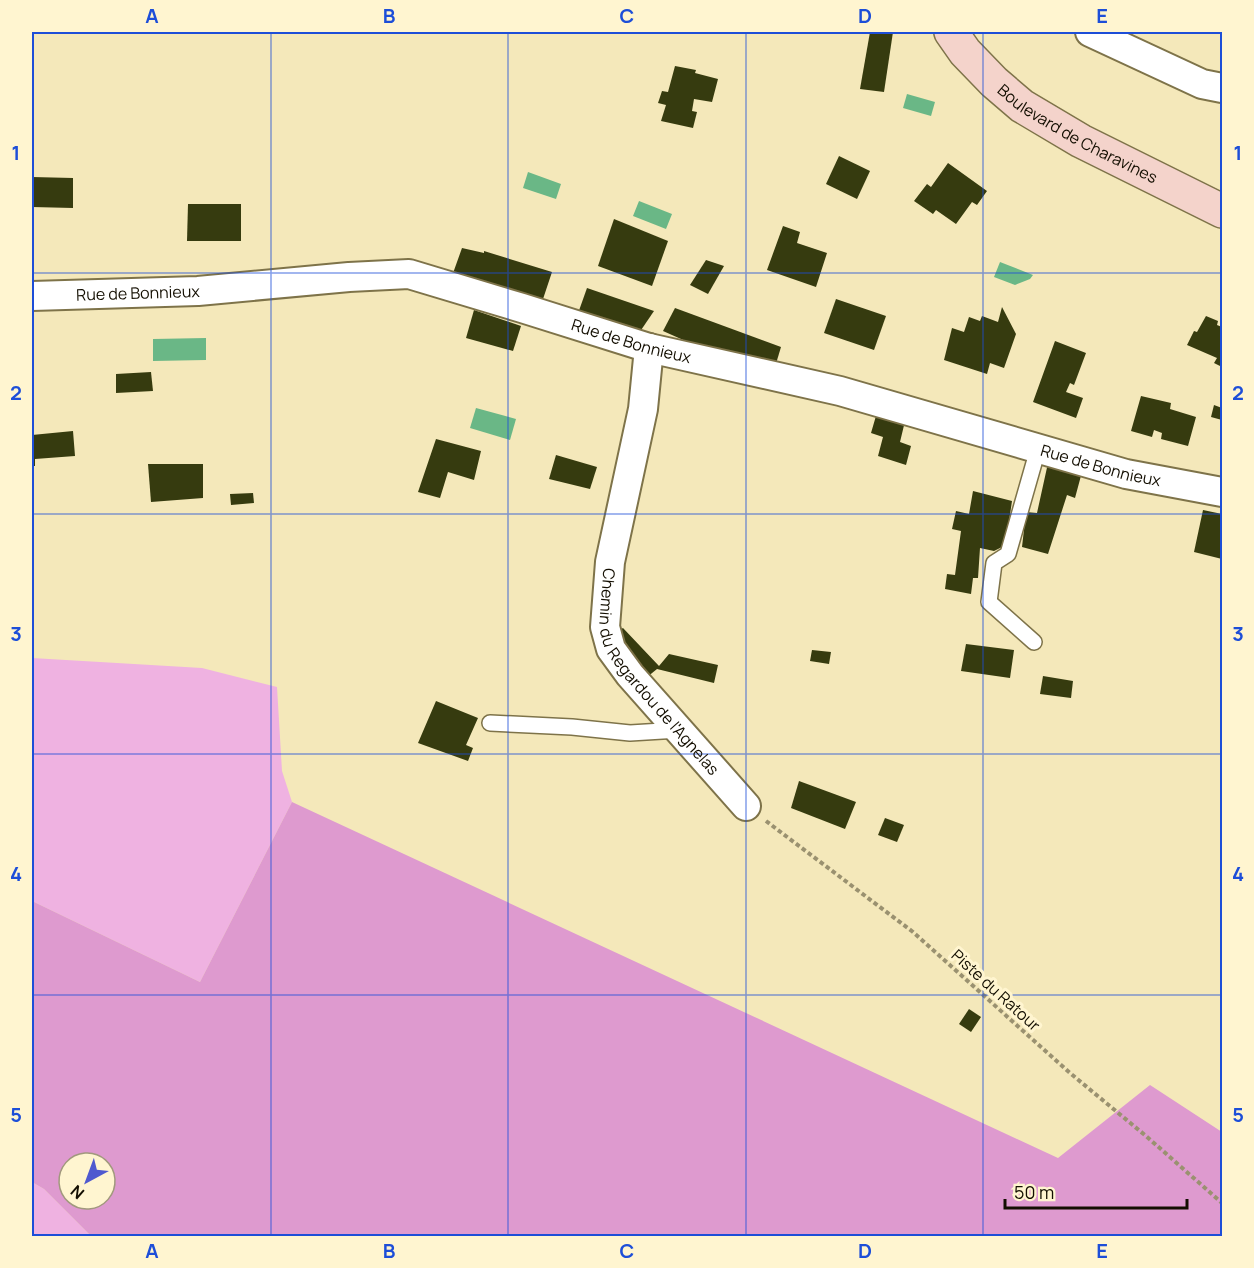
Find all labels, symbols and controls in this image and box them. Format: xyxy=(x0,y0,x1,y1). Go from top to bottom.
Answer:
text: A xyxy=(145,2,159,29)
text: B xyxy=(383,2,396,29)
text: C xyxy=(620,2,634,29)
text: D xyxy=(858,2,872,29)
text: E xyxy=(1096,2,1108,29)
street label: Boulevard de Charavines xyxy=(993,79,1161,188)
text: 1 xyxy=(12,139,20,166)
text: 1 xyxy=(1234,139,1242,166)
street label: Rue de Bonnieux xyxy=(76,280,201,306)
street label: Rue de Bonnieux xyxy=(569,313,694,368)
text: 2 xyxy=(10,379,22,406)
text: 2 xyxy=(1232,379,1244,406)
street label: Rue de Bonnieux xyxy=(1038,439,1163,491)
street label: Chemin du Regardou de l'Agnelas xyxy=(594,567,724,780)
text: 3 xyxy=(10,620,22,647)
text: 3 xyxy=(1232,620,1244,647)
text: 4 xyxy=(10,860,22,887)
text: 4 xyxy=(1232,860,1244,887)
street label: Piste du Ratour xyxy=(947,944,1045,1036)
text: 5 xyxy=(10,1101,22,1128)
text: 5 xyxy=(1232,1101,1244,1128)
north arrow xyxy=(57,1151,117,1211)
scale bar xyxy=(1005,1172,1186,1210)
text: N xyxy=(66,1180,89,1204)
text: 50 m xyxy=(1014,1180,1054,1204)
text: A xyxy=(145,1237,159,1264)
text: B xyxy=(383,1237,396,1264)
text: C xyxy=(620,1237,634,1264)
text: D xyxy=(858,1237,872,1264)
text: E xyxy=(1096,1237,1108,1264)

